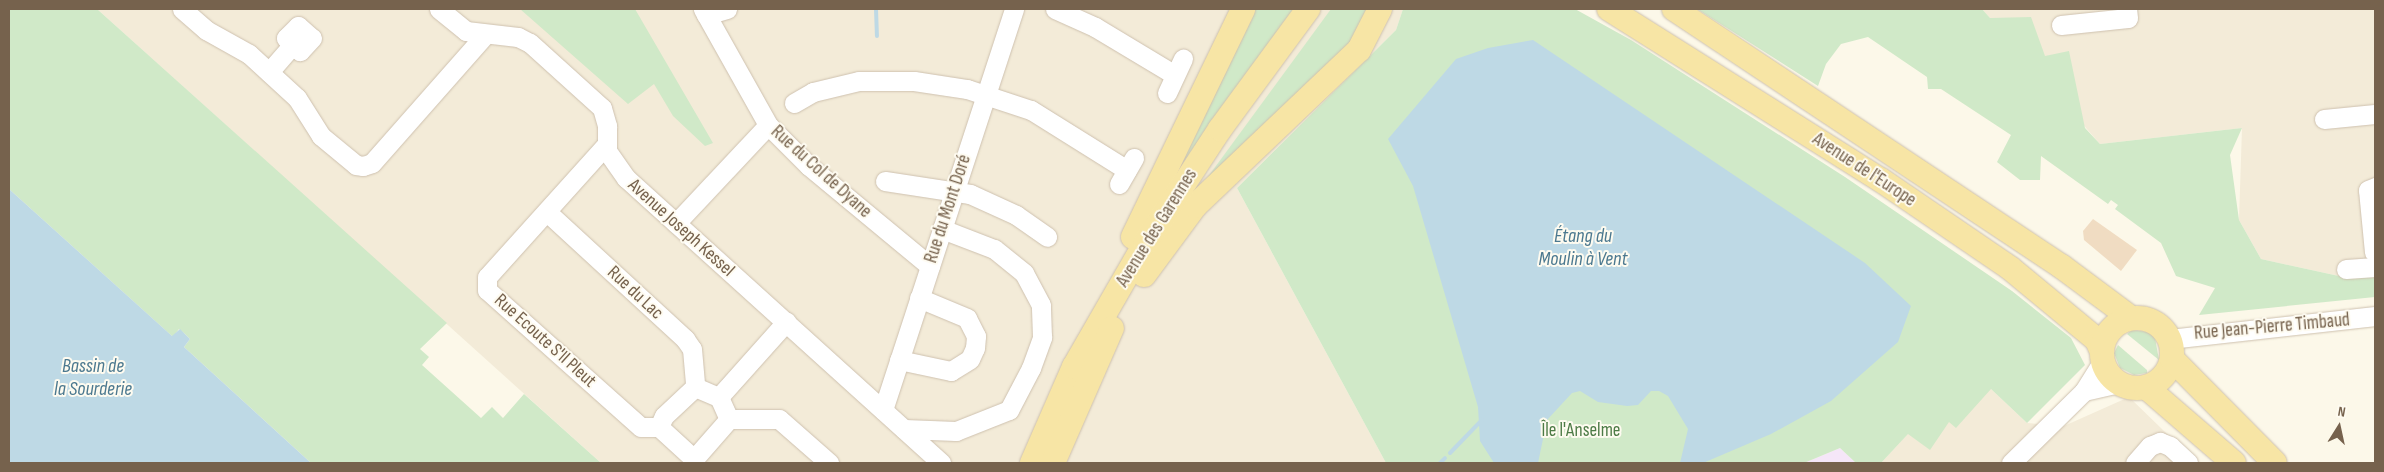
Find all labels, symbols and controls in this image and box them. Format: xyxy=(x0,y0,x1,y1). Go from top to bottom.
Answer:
street label: Rue du Col de Dyane xyxy=(766,121,876,223)
street label: Avenue de l'Europe xyxy=(1808,128,1920,212)
street label: Rue du Mont Doré xyxy=(920,152,976,266)
street label: Avenue des Garennes xyxy=(1112,165,1202,291)
street label: Avenue Joseph Kessel xyxy=(623,174,739,282)
water label: Étang du Moulin à Vent xyxy=(1539,224,1627,271)
street label: Rue du Lac xyxy=(602,261,668,325)
street label: Rue Ecoute S'Il Pleut xyxy=(489,289,601,393)
street label: Rue Jean-Pierre Timbaud xyxy=(2193,309,2351,345)
water label: Bassin de la Sourderie xyxy=(54,355,132,402)
north arrow xyxy=(2314,402,2364,452)
text: N xyxy=(2337,403,2347,421)
park label: Île l'Anselme xyxy=(1541,420,1621,442)

